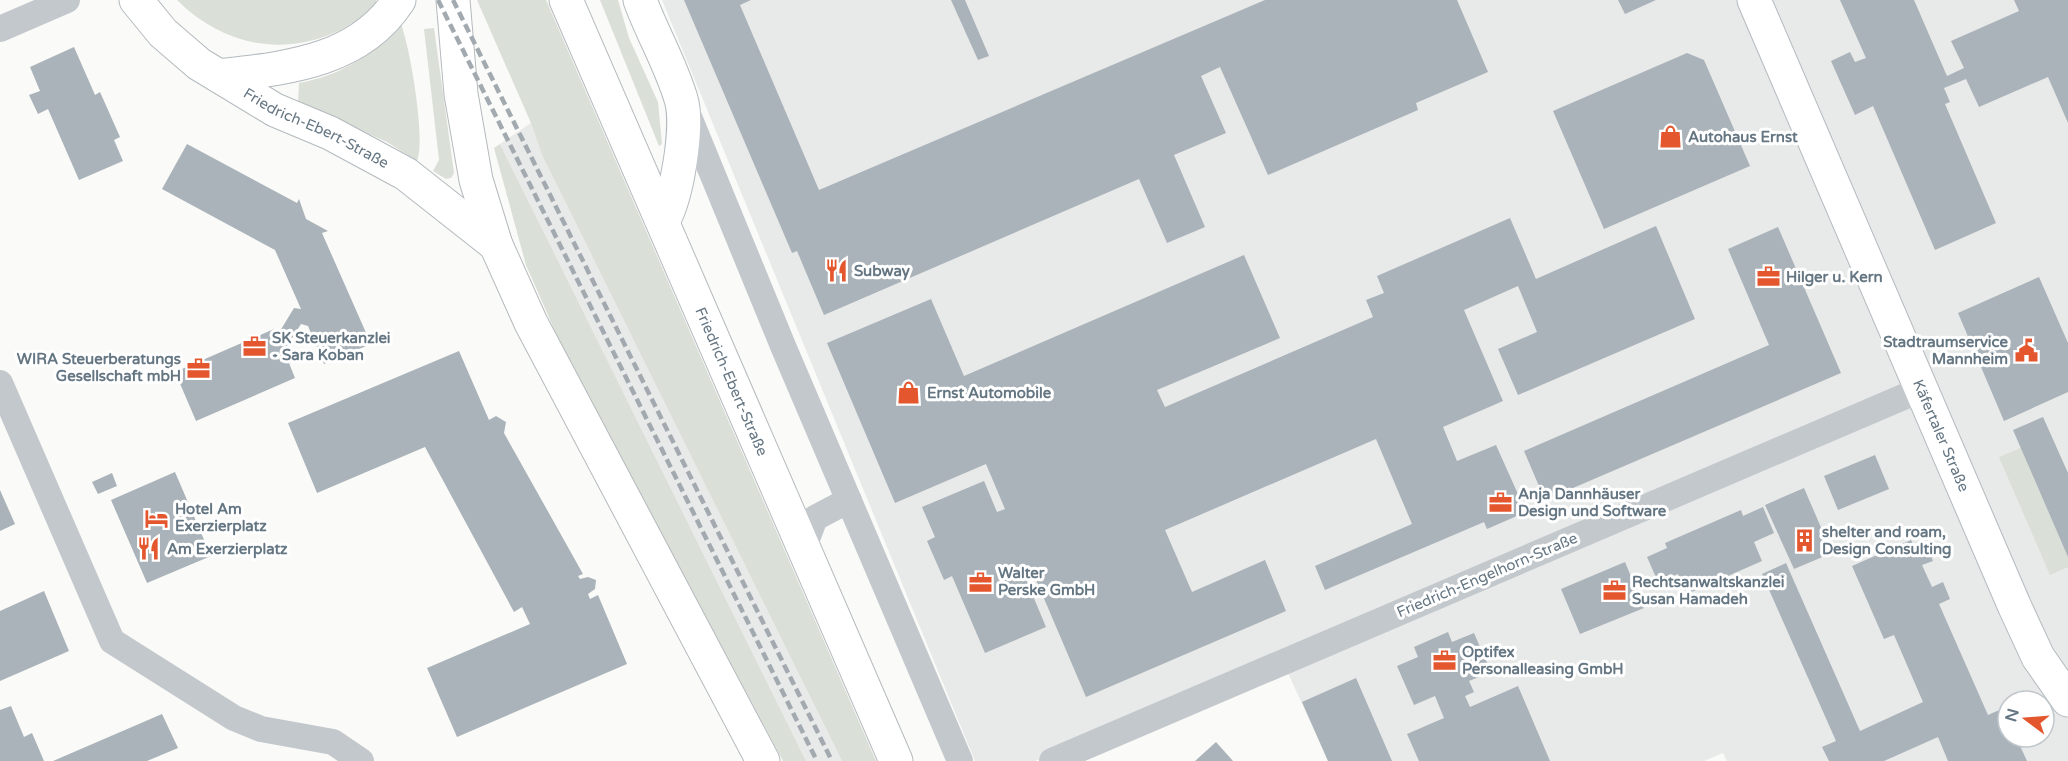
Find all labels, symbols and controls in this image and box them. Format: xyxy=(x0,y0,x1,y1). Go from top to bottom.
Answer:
street label: Friedrich-Ebert-Straße xyxy=(240,84,392,172)
shop icon: Autohaus Ernst xyxy=(1657,124,1683,150)
place label: Autohaus Ernst xyxy=(1688,128,1798,146)
restaurant icon: Subway xyxy=(823,258,849,284)
place label: Subway xyxy=(854,262,910,281)
office icon: Hilger u. Kern xyxy=(1755,264,1781,290)
place label: Hilger u. Kern xyxy=(1786,268,1883,287)
street label: Friedrich-Ebert-Straße xyxy=(691,305,772,459)
place label: SK Steuerkanzlei - Sara Koban xyxy=(272,329,391,364)
place label: Stadtraumservice Mannheim xyxy=(1883,333,2008,368)
office icon: SK Steuerkanzlei - Sara Koban xyxy=(241,334,267,360)
public building icon: Stadtraumservice Mannheim xyxy=(2013,338,2039,364)
place label: WIRA Steuerberatungs Gesellschaft mbH xyxy=(17,350,181,385)
office icon: WIRA Steuerberatungs Gesellschaft mbH xyxy=(186,355,212,381)
street label: Käfertaler Straße xyxy=(1909,377,1973,494)
shop icon: Ernst Automobile xyxy=(896,380,922,406)
place label: Ernst Automobile xyxy=(927,384,1052,402)
place label: Anja Dannhäuser Design und Software xyxy=(1518,485,1667,521)
office icon: Anja Dannhäuser Design und Software xyxy=(1487,490,1513,516)
place label: Hotel Am Exerzierplatz xyxy=(175,500,267,536)
hotel icon: Hotel Am Exerzierplatz xyxy=(144,505,170,531)
place label: shelter and roam, Design Consulting xyxy=(1822,523,1951,559)
building icon: shelter and roam, Design Consulting xyxy=(1791,528,1817,554)
street label: Friedrich-Engelhorn-Straße xyxy=(1394,529,1580,621)
restaurant icon: Am Exerzierplatz xyxy=(136,536,162,562)
place label: Am Exerzierplatz xyxy=(167,540,288,559)
place label: Walter Perske GmbH xyxy=(998,564,1095,599)
office icon: Walter Perske GmbH xyxy=(967,569,993,595)
place label: Rechtsanwaltskanzlei Susan Hamadeh xyxy=(1632,573,1784,608)
office icon: Rechtsanwaltskanzlei Susan Hamadeh xyxy=(1601,578,1627,604)
place label: Optifex Personalleasing GmbH xyxy=(1462,643,1624,679)
office icon: Optifex Personalleasing GmbH xyxy=(1431,648,1457,674)
north arrow xyxy=(1996,689,2056,749)
text: N xyxy=(2001,706,2024,724)

